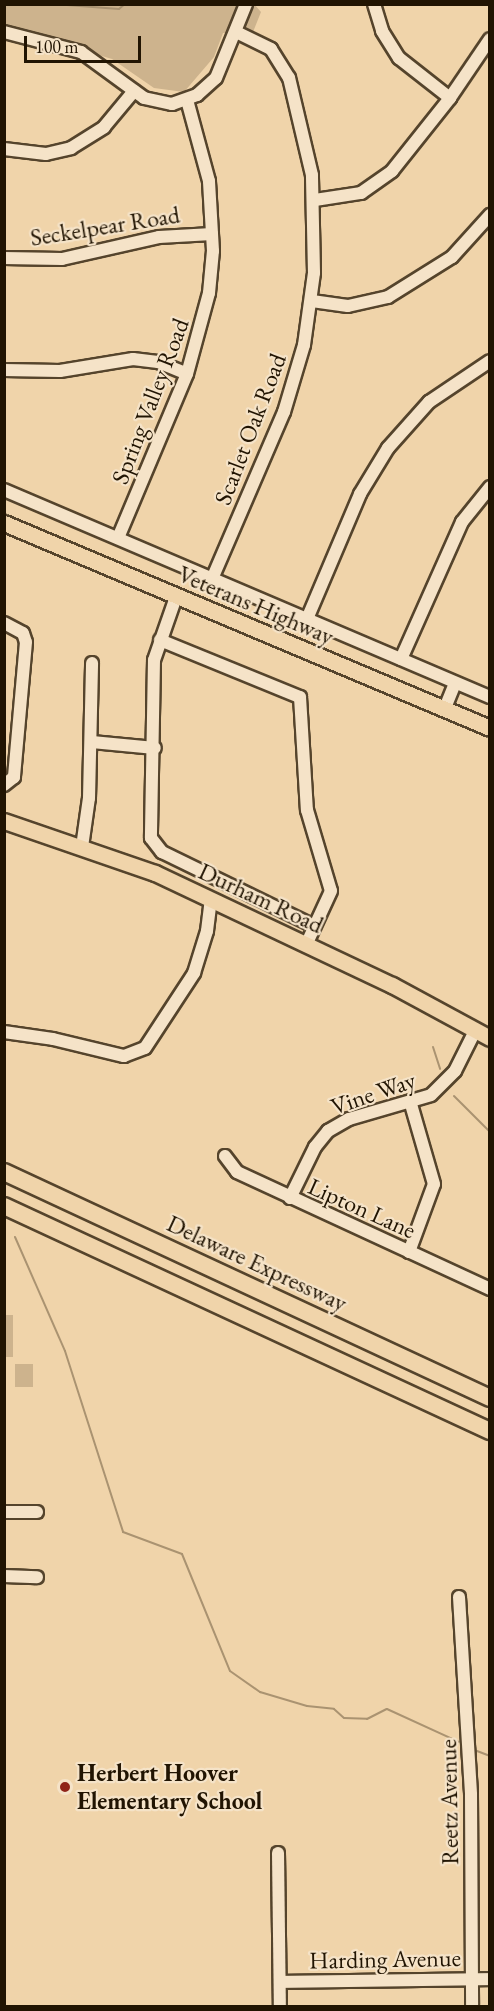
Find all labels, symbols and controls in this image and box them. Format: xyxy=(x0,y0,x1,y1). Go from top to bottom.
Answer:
scale bar xyxy=(27,24,144,62)
text: 100 m xyxy=(35,35,79,58)
street label: Seckelpear Road xyxy=(28,200,182,252)
street label: Spring Valley Road xyxy=(105,314,195,488)
street label: Scarlet Oak Road xyxy=(208,349,292,509)
street label: Veterans Highway xyxy=(174,559,338,651)
street label: Durham Road xyxy=(194,857,328,939)
street label: Vine Way xyxy=(327,1065,419,1121)
street label: Lipton Lane xyxy=(304,1171,420,1245)
street label: Delaware Expressway xyxy=(162,1209,352,1317)
street label: Reetz Avenue xyxy=(434,1739,464,1865)
place label: Herbert Hoover Elementary School xyxy=(77,1759,262,1815)
marker: Herbert Hoover Elementary School xyxy=(58,1780,72,1794)
street label: Harding Avenue xyxy=(309,1943,461,1975)

